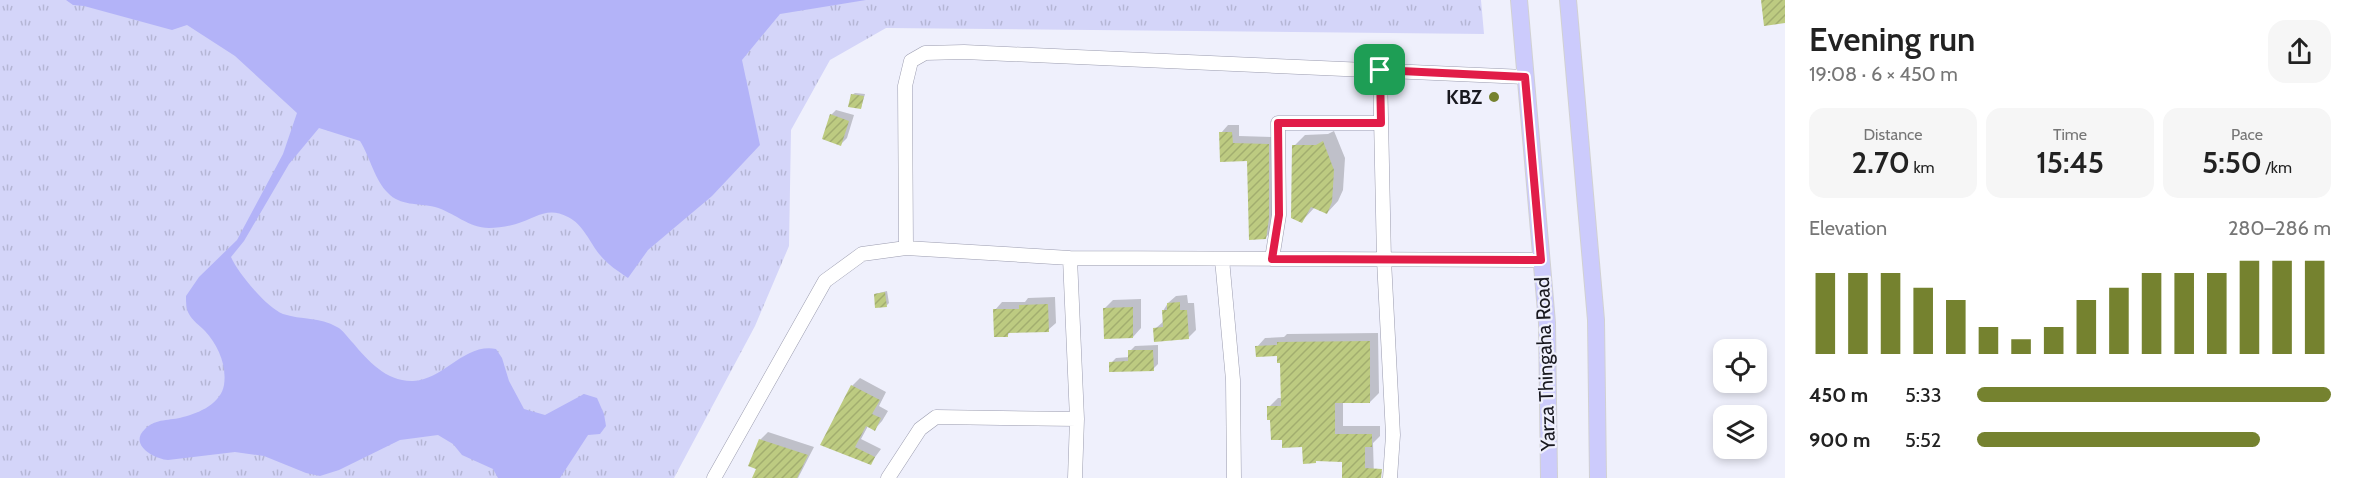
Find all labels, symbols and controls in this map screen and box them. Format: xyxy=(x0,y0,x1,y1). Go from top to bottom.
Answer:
text: Evening run xyxy=(1809,19,1975,59)
button: share xyxy=(2268,20,2331,83)
pin xyxy=(1354,44,1405,95)
icon: arrive xyxy=(1363,53,1396,86)
text: 19:08 · 6 × 450 m xyxy=(1809,62,1958,86)
place label: KBZ xyxy=(1446,85,1482,109)
marker: KBZ xyxy=(1487,90,1501,104)
text: Distance xyxy=(1864,125,1922,144)
text: Time xyxy=(2053,125,2087,144)
text: Pace xyxy=(2231,125,2263,144)
text: 2.70 xyxy=(1851,144,1910,181)
text: 15:45 xyxy=(2036,144,2104,181)
text: 5:50 xyxy=(2202,144,2262,181)
text: km xyxy=(1910,158,1935,177)
text: /km xyxy=(2262,158,2292,177)
text: Elevation xyxy=(1809,216,1887,240)
text: 280–286 m xyxy=(2228,216,2331,240)
street label: Yarza Thingaha Road xyxy=(1530,277,1560,452)
map controls xyxy=(1713,339,1767,459)
button: locate xyxy=(1713,339,1767,393)
text: 450 m xyxy=(1809,383,1868,407)
text: 5:33 xyxy=(1905,383,1942,407)
button: layers xyxy=(1713,405,1767,459)
text: 900 m xyxy=(1809,428,1870,452)
text: 5:52 xyxy=(1905,428,1941,452)

